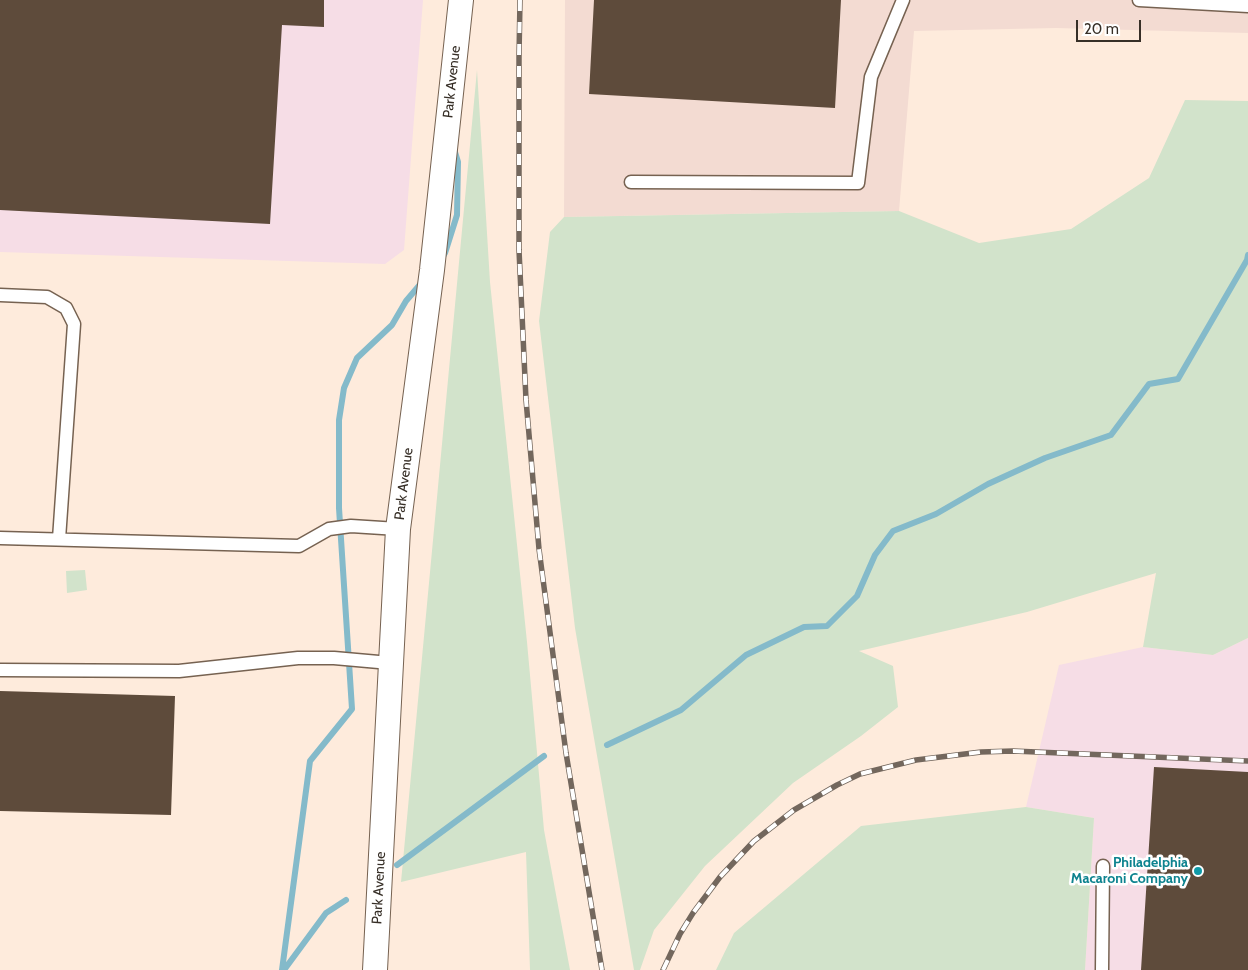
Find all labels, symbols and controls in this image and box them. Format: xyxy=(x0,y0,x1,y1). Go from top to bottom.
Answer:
scale bar xyxy=(1078,10,1143,42)
text: 20 m xyxy=(1084,20,1119,38)
street label: Park Avenue xyxy=(440,45,464,119)
street label: Park Avenue xyxy=(391,447,417,521)
street label: Park Avenue xyxy=(369,851,389,925)
place label: Philadelphia Macaroni Company xyxy=(1071,855,1188,888)
marker: Philadelphia Macaroni Company xyxy=(1192,865,1204,877)

